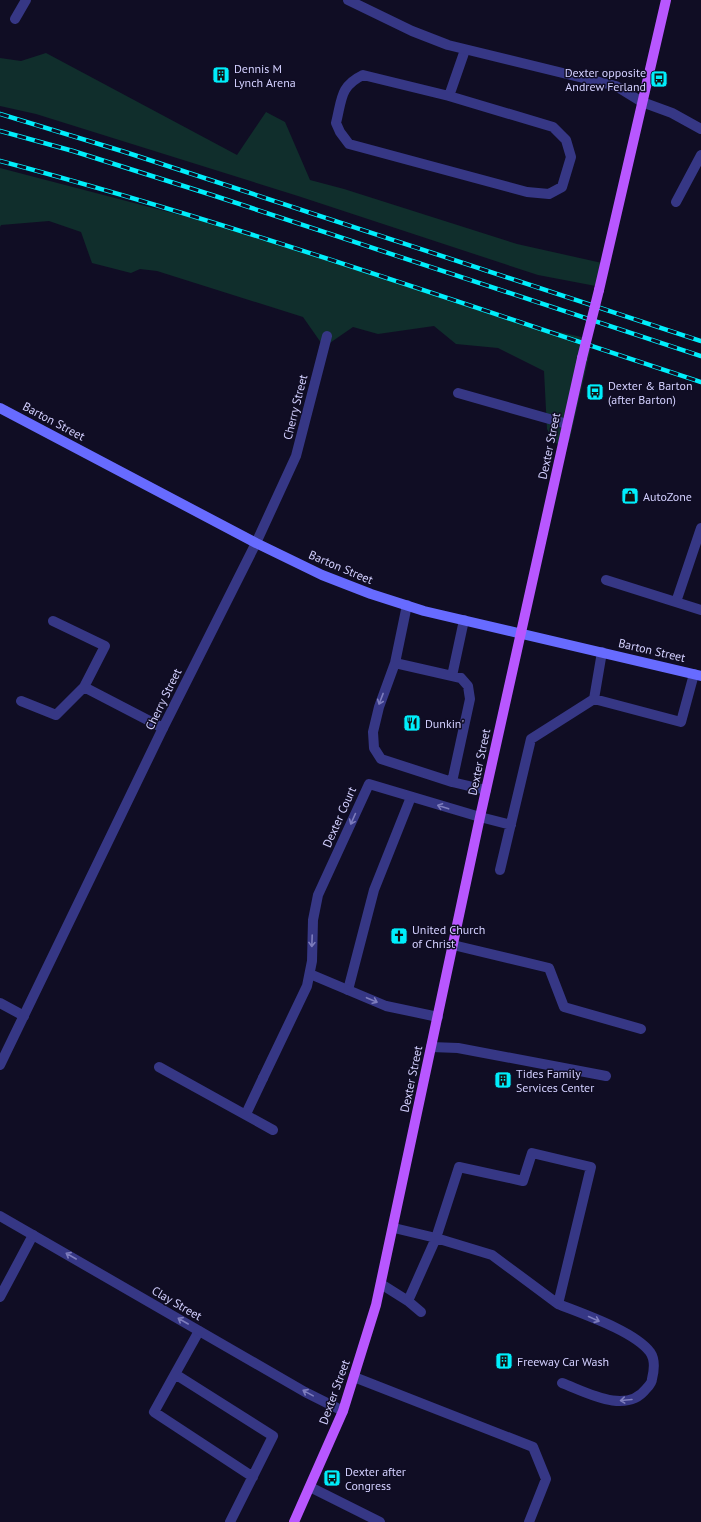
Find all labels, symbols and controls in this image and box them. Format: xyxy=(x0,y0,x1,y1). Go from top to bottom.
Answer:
place label: Dennis M Lynch Arena xyxy=(234,61,296,90)
building icon: Dennis M Lynch Arena xyxy=(211,65,231,85)
place label: Dexter opposite Andrew Ferland xyxy=(565,65,646,94)
bus stop icon: Dexter opposite Andrew Ferland xyxy=(649,69,669,89)
street label: Cherry Street xyxy=(280,373,310,441)
place label: Dexter & Barton (after Barton) xyxy=(608,378,692,407)
bus stop icon: Dexter & Barton (after Barton) xyxy=(585,382,605,402)
street label: Barton Street xyxy=(20,398,88,444)
street label: Dexter Street xyxy=(535,411,563,481)
shop icon: AutoZone xyxy=(620,486,640,506)
place label: AutoZone xyxy=(643,489,692,504)
street label: Barton Street xyxy=(307,547,375,587)
street label: Barton Street xyxy=(617,635,687,665)
street label: Cherry Street xyxy=(142,666,184,732)
one-way arrow xyxy=(377,693,385,705)
restaurant icon: Dunkin' xyxy=(402,713,422,733)
place label: Dunkin' xyxy=(425,716,464,731)
street label: Dexter Street xyxy=(465,727,493,797)
street label: Dexter Court xyxy=(319,784,359,850)
one-way arrow xyxy=(436,803,449,810)
one-way arrow xyxy=(349,813,356,825)
place label: United Church of Christ xyxy=(412,922,485,951)
church icon: United Church of Christ xyxy=(389,926,409,946)
one-way arrow xyxy=(309,934,316,947)
one-way arrow xyxy=(366,997,378,1004)
street label: Dexter Street xyxy=(397,1044,425,1114)
place label: Tides Family Services Center xyxy=(516,1066,594,1095)
building icon: Tides Family Services Center xyxy=(493,1070,513,1090)
one-way arrow xyxy=(65,1252,77,1260)
street label: Clay Street xyxy=(149,1283,205,1323)
one-way arrow xyxy=(588,1316,600,1323)
one-way arrow xyxy=(177,1317,189,1325)
building icon: Freeway Car Wash xyxy=(494,1351,514,1371)
place label: Freeway Car Wash xyxy=(517,1354,609,1369)
street label: Dexter Street xyxy=(315,1358,353,1426)
one-way arrow xyxy=(302,1389,314,1397)
one-way arrow xyxy=(619,1396,632,1403)
place label: Dexter after Congress xyxy=(345,1464,406,1493)
bus stop icon: Dexter after Congress xyxy=(322,1468,342,1488)

